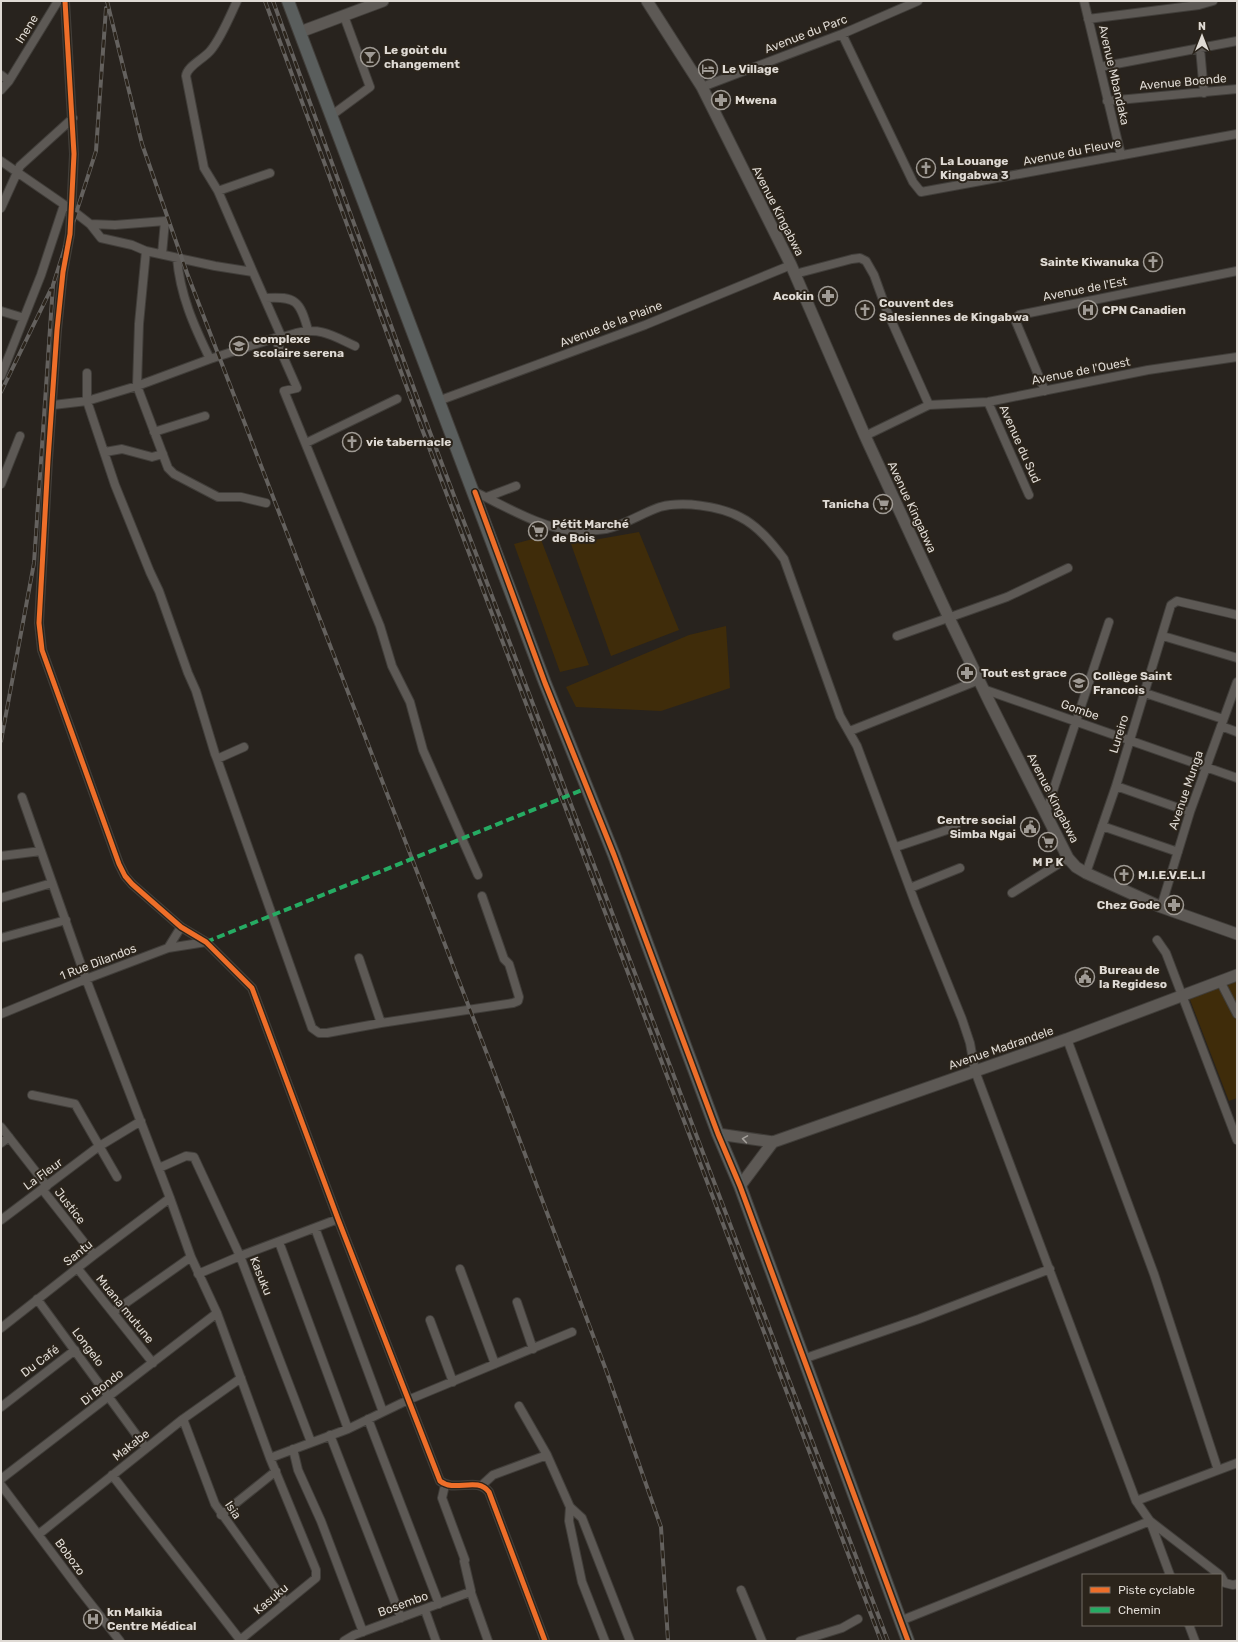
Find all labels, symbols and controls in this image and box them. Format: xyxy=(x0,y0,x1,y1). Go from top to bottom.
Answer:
street label: Inene xyxy=(13,12,41,46)
street label: Avenue du Parc xyxy=(763,12,850,56)
north arrow xyxy=(1182,16,1222,56)
text: N xyxy=(1198,20,1206,33)
street label: Avenue Mbandaka xyxy=(1096,24,1132,126)
place label: Le goùt du changement xyxy=(384,43,460,71)
bar icon: Le goùt du changement xyxy=(359,46,381,68)
hotel icon: Le Village xyxy=(697,58,719,80)
place label: Le Village xyxy=(722,62,779,76)
street label: Avenue Boende xyxy=(1139,71,1228,93)
pharmacy icon: Mwena xyxy=(710,89,732,111)
place label: Mwena xyxy=(735,93,777,107)
street label: Avenue du Fleuve xyxy=(1022,136,1122,168)
place label: La Louange Kingabwa 3 xyxy=(940,154,1009,182)
church icon: La Louange Kingabwa 3 xyxy=(915,157,937,179)
street label: Avenue Kingabwa xyxy=(749,164,807,258)
church icon: Sainte Kiwanuka xyxy=(1142,251,1164,273)
place label: Sainte Kiwanuka xyxy=(1040,255,1139,269)
street label: Avenue de l'Est xyxy=(1042,274,1129,304)
pharmacy icon: Acokin xyxy=(817,285,839,307)
place label: Acokin xyxy=(773,289,814,303)
place label: Couvent des Salesiennes de Kingabwa xyxy=(879,296,1029,324)
street label: Avenue de la Plaine xyxy=(558,298,664,350)
church icon: Couvent des Salesiennes de Kingabwa xyxy=(854,299,876,321)
hospital icon: CPN Canadien xyxy=(1077,299,1099,321)
place label: CPN Canadien xyxy=(1102,303,1186,317)
place label: complexe scolaire serena xyxy=(253,332,344,360)
school or university icon: complexe scolaire serena xyxy=(228,335,250,357)
street label: Avenue de l'Ouest xyxy=(1030,355,1132,387)
street label: Avenue du Sud xyxy=(996,403,1044,485)
church icon: vie tabernacle xyxy=(341,431,363,453)
place label: vie tabernacle xyxy=(366,435,451,449)
street label: Avenue Kingabwa xyxy=(885,459,939,555)
supermarket icon: Tanicha xyxy=(872,493,894,515)
place label: Tanicha xyxy=(822,497,869,511)
place label: Pétit Marché de Bois xyxy=(552,517,629,545)
supermarket icon: Pétit Marché de Bois xyxy=(527,520,549,542)
pharmacy icon: Tout est grace xyxy=(956,662,978,684)
place label: Tout est grace xyxy=(981,666,1067,680)
place label: Collège Saint Francois xyxy=(1093,669,1172,697)
school or university icon: Collège Saint Francois xyxy=(1068,672,1090,694)
street label: Gombe xyxy=(1059,697,1101,723)
street label: Lureiro xyxy=(1107,713,1131,755)
street label: Avenue Munga xyxy=(1166,749,1206,831)
street label: Avenue Kingabwa xyxy=(1024,751,1082,845)
place label: Centre social Simba Ngai xyxy=(937,813,1016,841)
public building icon: Centre social Simba Ngai xyxy=(1019,816,1041,838)
supermarket icon: M P K xyxy=(1037,831,1059,853)
place label: M P K xyxy=(1033,855,1063,869)
church icon: M.I.E.V.E.L.I xyxy=(1113,864,1135,886)
place label: M.I.E.V.E.L.I xyxy=(1138,868,1205,882)
pharmacy icon: Chez Gode xyxy=(1163,894,1185,916)
place label: Chez Gode xyxy=(1097,898,1160,912)
street label: 1 Rue Dilandos xyxy=(58,941,138,983)
place label: Bureau de la Regideso xyxy=(1099,963,1167,991)
public building icon: Bureau de la Regideso xyxy=(1074,966,1096,988)
street label: Avenue Madrandele xyxy=(947,1023,1056,1073)
one-way arrow xyxy=(742,1135,748,1144)
street label: La Fleur xyxy=(21,1155,66,1193)
street label: Justice xyxy=(52,1185,89,1227)
street label: Santu xyxy=(61,1237,95,1269)
street label: Kasuku xyxy=(247,1255,275,1297)
street label: Muana mutune xyxy=(93,1272,157,1346)
street label: Longelo xyxy=(69,1325,107,1369)
street label: Du Café xyxy=(18,1342,62,1380)
street label: Di Bondo xyxy=(78,1366,126,1408)
street label: Makabe xyxy=(110,1426,152,1464)
street label: Isia xyxy=(222,1498,244,1522)
street label: Bobozo xyxy=(52,1536,88,1578)
legend xyxy=(1082,1574,1222,1626)
street label: Kasuku xyxy=(251,1581,291,1617)
text: Piste cyclable xyxy=(1118,1583,1195,1597)
street label: Bosembo xyxy=(376,1588,430,1620)
text: Chemin xyxy=(1118,1603,1161,1617)
place label: kn Malkia Centre Médical xyxy=(107,1605,197,1633)
hospital icon: kn Malkia Centre Médical xyxy=(82,1608,104,1630)

